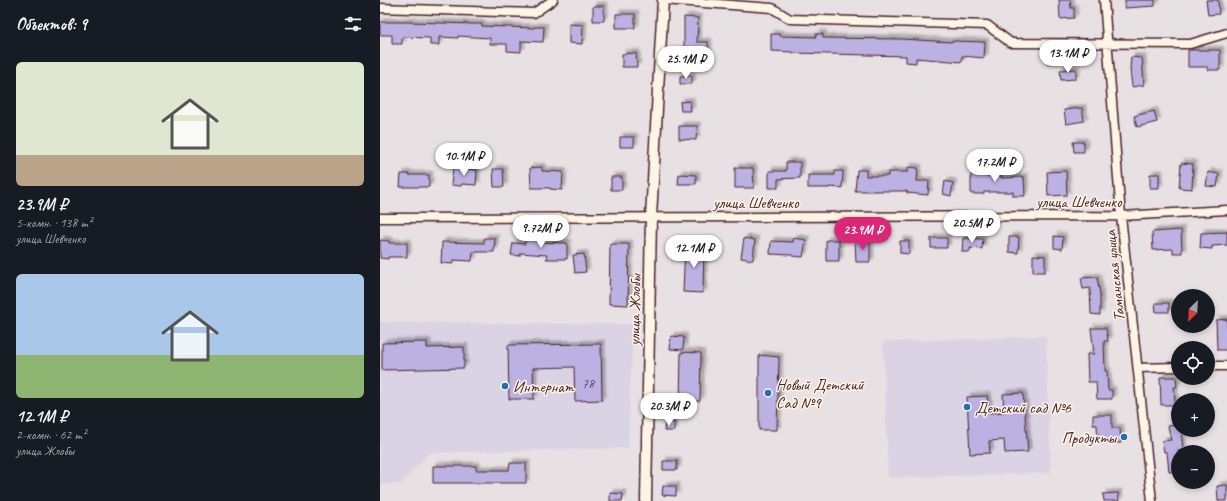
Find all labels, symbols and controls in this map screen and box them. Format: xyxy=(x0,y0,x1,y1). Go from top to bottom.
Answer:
icon: filters xyxy=(342,13,364,35)
text: Объектов: 9 xyxy=(16,14,87,35)
pin: 13.1M ₽ xyxy=(1031,40,1105,74)
text: 13.1M ₽ xyxy=(1048,45,1088,61)
pin: 25.1M ₽ xyxy=(649,46,723,80)
text: 25.1M ₽ xyxy=(666,51,706,67)
icon: home xyxy=(154,88,226,160)
pin: 10.1M ₽ xyxy=(427,143,501,177)
text: 10.1M ₽ xyxy=(444,148,484,164)
pin: 17.2M ₽ xyxy=(958,149,1032,183)
text: 17.2M ₽ xyxy=(975,154,1015,170)
street label: улица Шевченко xyxy=(1035,192,1123,212)
street label: улица Шевченко xyxy=(712,193,800,213)
text: 23.9M ₽ xyxy=(16,194,67,215)
pin: 20.5M ₽ xyxy=(935,210,1009,244)
text: 5-комн. · 138 m² xyxy=(16,215,92,231)
pin: 9.72M ₽ xyxy=(504,215,578,249)
text: 20.5M ₽ xyxy=(952,215,992,231)
pin: 23.9M ₽ xyxy=(826,217,900,251)
text: 9.72M ₽ xyxy=(521,220,561,236)
text: 23.9M ₽ xyxy=(843,222,883,238)
street label: Таманская улица xyxy=(1100,228,1130,322)
text: улица Шевченко xyxy=(16,231,86,247)
pin: 12.1M ₽ xyxy=(657,235,731,269)
text: 12.1M ₽ xyxy=(674,240,714,256)
street label: улица Жлобы xyxy=(624,273,646,347)
north arrow xyxy=(1171,289,1215,333)
map controls xyxy=(1171,289,1215,489)
icon: home xyxy=(154,300,226,372)
button: locate xyxy=(1171,341,1215,385)
house number: 78 xyxy=(582,375,596,392)
place label: Новый Детский Сад №9 xyxy=(776,375,865,413)
place label: Интернат xyxy=(513,377,575,397)
marker: Интернат xyxy=(500,381,510,391)
marker: Новый Детский Сад №9 xyxy=(763,388,773,398)
pin: 20.3M ₽ xyxy=(632,393,706,427)
button: + xyxy=(1171,393,1215,437)
text: 20.3M ₽ xyxy=(649,398,689,414)
place label: Детский сад №6 xyxy=(975,398,1072,418)
marker: Детский сад №6 xyxy=(962,402,972,412)
text: 12.1M ₽ xyxy=(16,406,68,427)
text: 2-комн. · 62 m² xyxy=(16,427,86,443)
place label: Продукты xyxy=(1062,428,1118,448)
marker: Продукты xyxy=(1119,432,1129,442)
text: улица Жлобы xyxy=(16,443,74,459)
button: − xyxy=(1171,445,1215,489)

